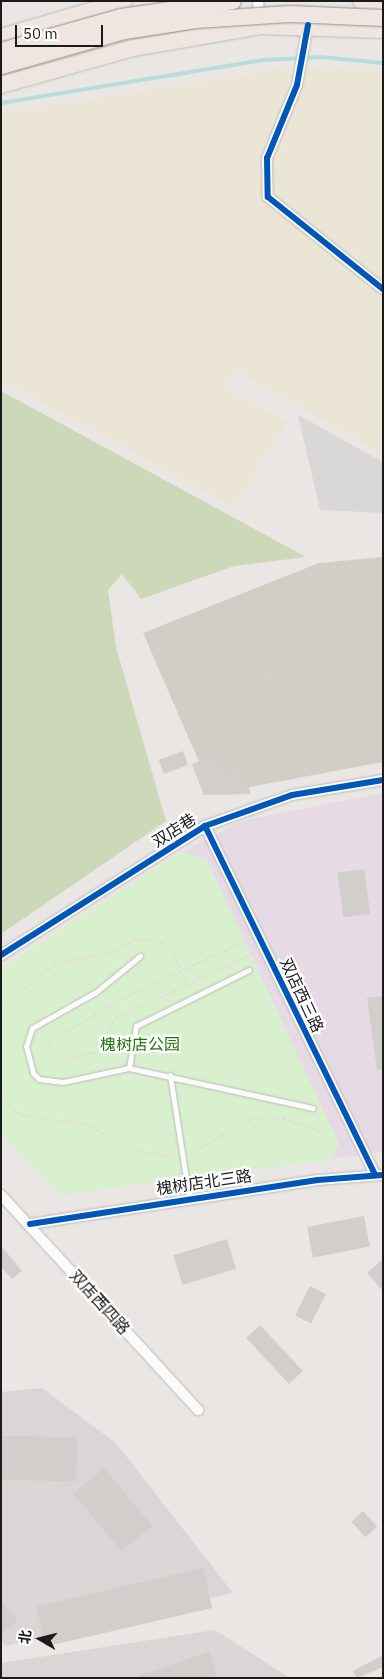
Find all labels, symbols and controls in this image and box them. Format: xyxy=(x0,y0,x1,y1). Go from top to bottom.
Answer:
scale bar xyxy=(18,15,105,47)
text: 50 m xyxy=(23,24,58,43)
street label: 双店巷 xyxy=(149,809,199,851)
street label: 双店西三路 xyxy=(276,955,328,1035)
park label: 槐树店公园 xyxy=(100,1034,180,1054)
street label: 槐树店北三路 xyxy=(155,1166,253,1198)
street label: 双店西四路 xyxy=(66,1266,134,1338)
north arrow xyxy=(15,1614,65,1664)
text: 北 xyxy=(15,1629,35,1645)

